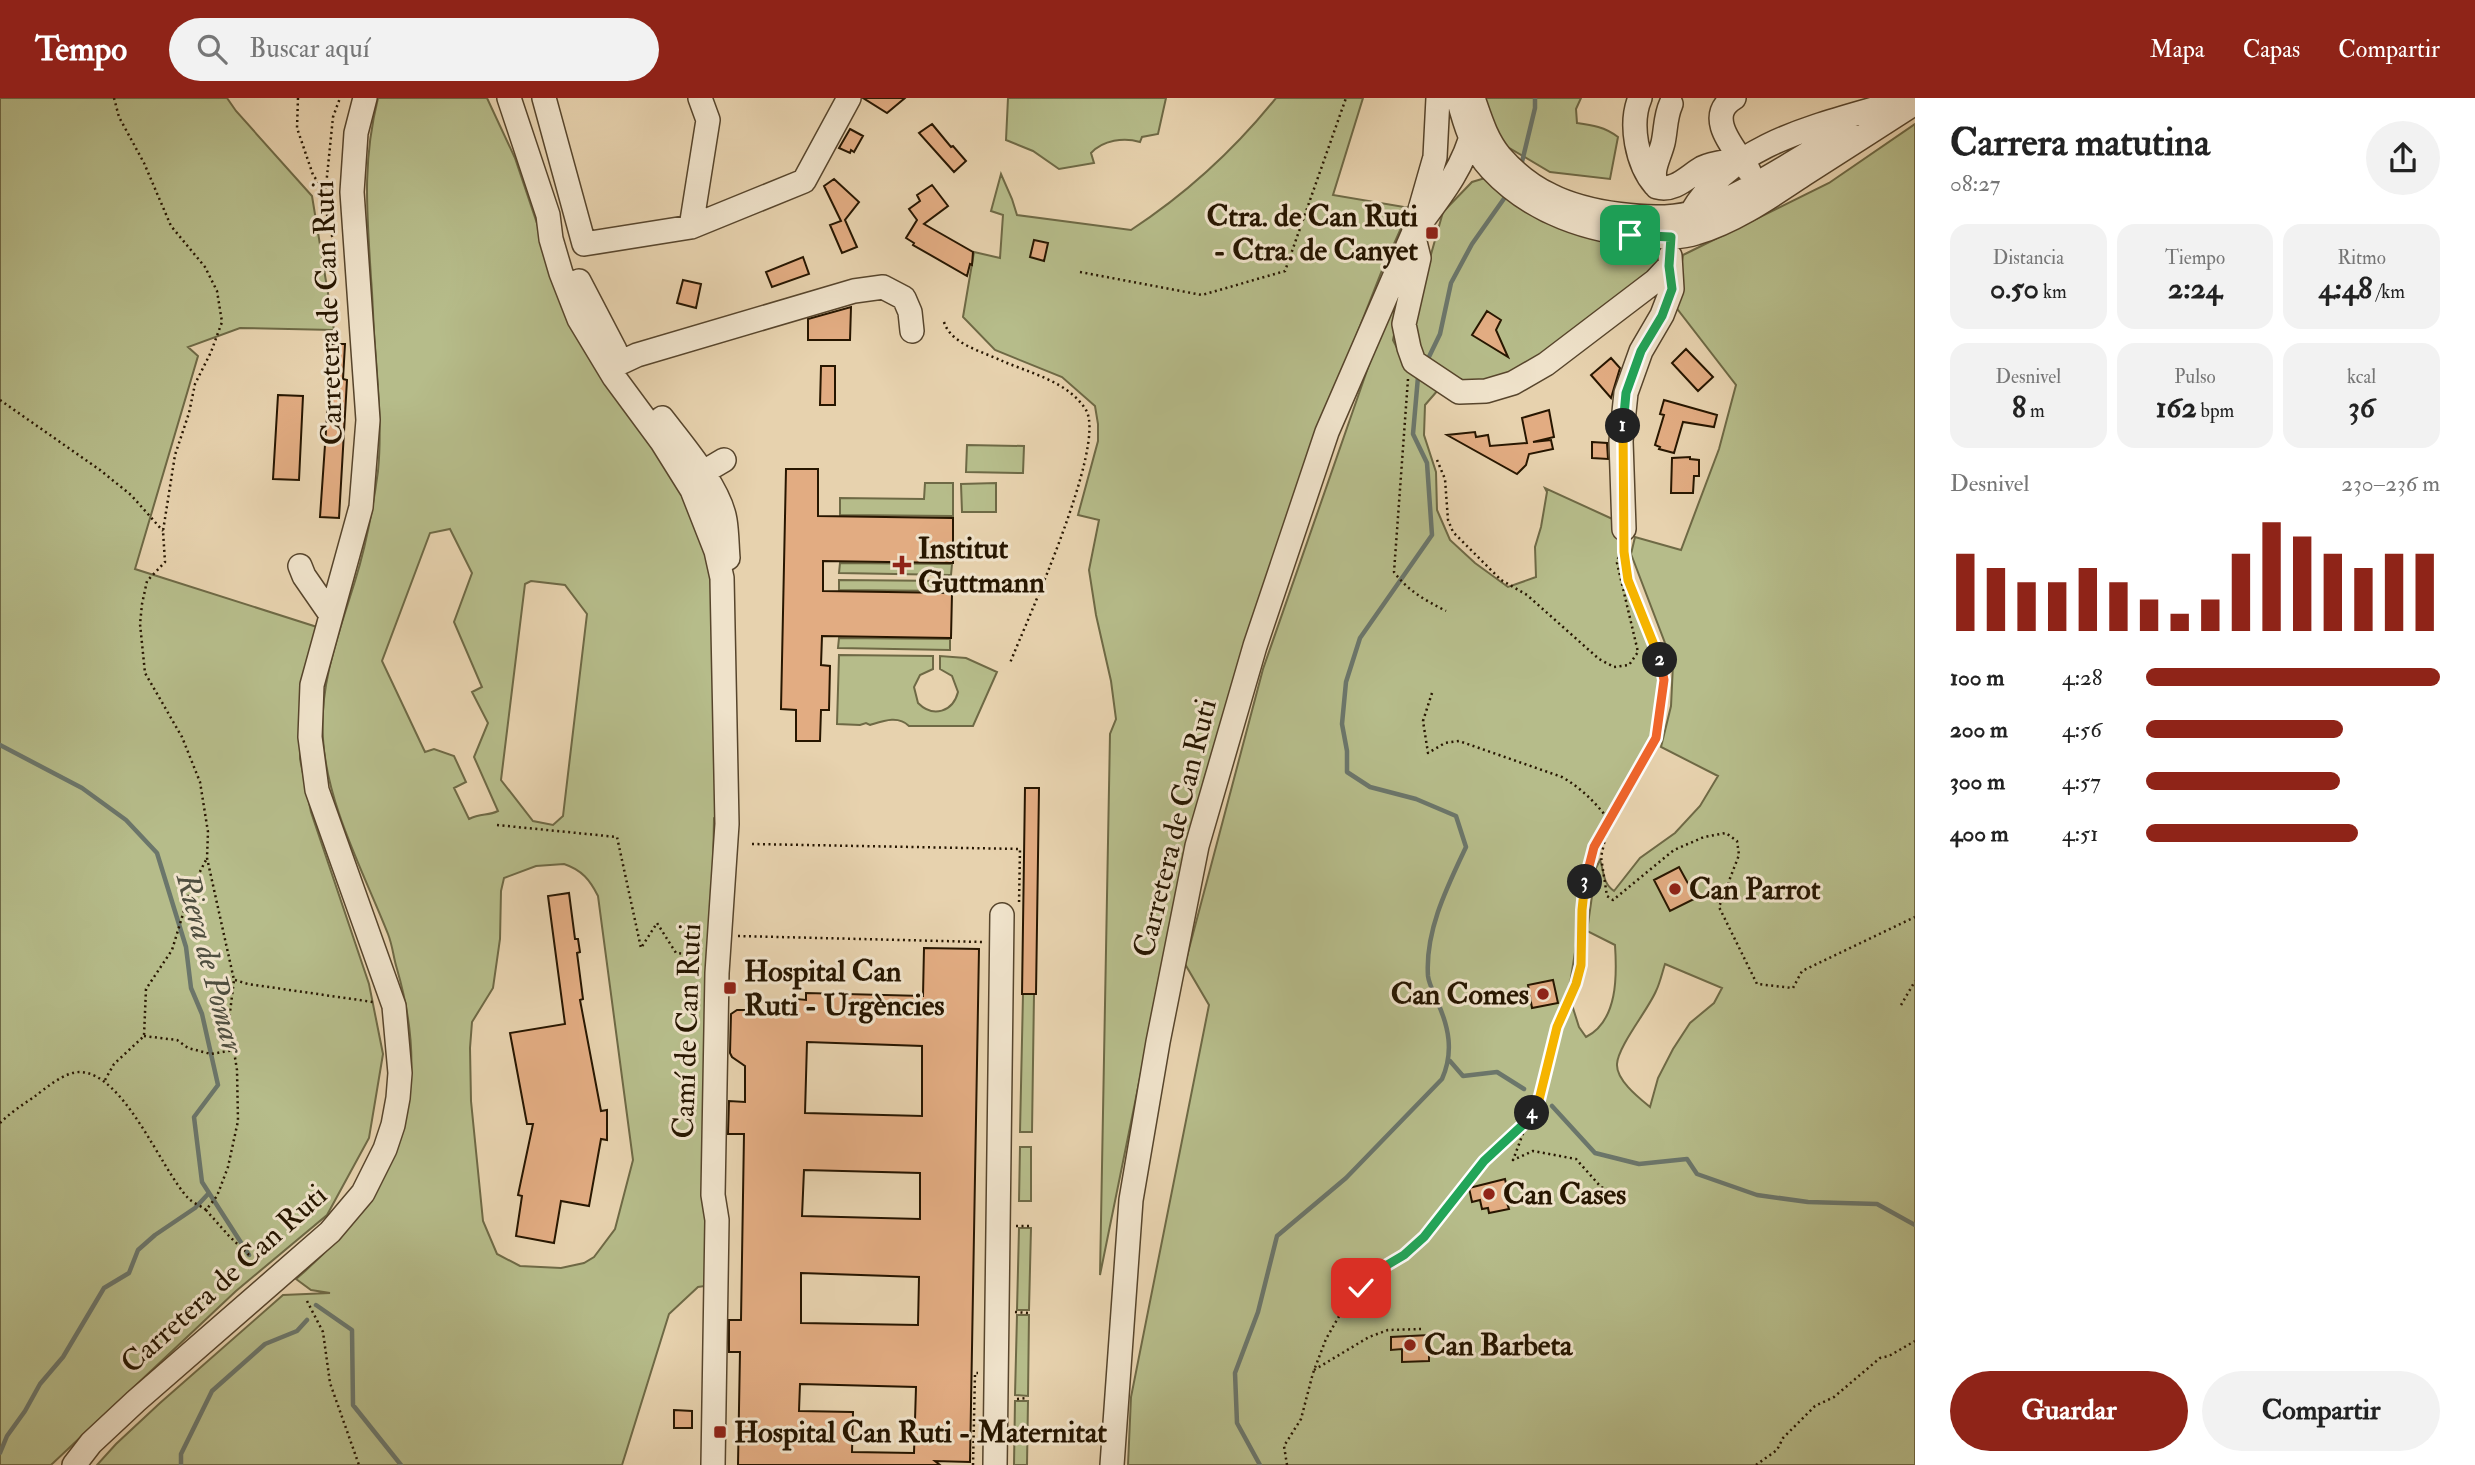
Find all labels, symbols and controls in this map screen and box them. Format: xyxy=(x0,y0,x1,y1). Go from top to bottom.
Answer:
search box xyxy=(169,18,659,81)
text: Tempo xyxy=(35,29,127,70)
icon: search xyxy=(193,30,231,68)
text: Buscar aquí xyxy=(249,33,370,65)
text: Mapa xyxy=(2150,34,2205,65)
text: Capas xyxy=(2243,34,2300,65)
text: Compartir xyxy=(2338,34,2440,65)
text: Carrera matutina xyxy=(1950,119,2210,167)
button: share xyxy=(2366,121,2440,195)
text: 08:27 xyxy=(1950,169,2000,198)
street label: Carretera de Can Ruti xyxy=(305,180,351,446)
place label: Ctra. de Can Ruti - Ctra. de Canyet xyxy=(1207,198,1418,269)
pin xyxy=(1600,205,1660,265)
icon: arrive xyxy=(1611,216,1649,254)
marker: Ctra. de Can Ruti - Ctra. de Canyet xyxy=(1424,225,1440,241)
text: Distancia xyxy=(1993,246,2064,270)
text: Tiempo xyxy=(2165,246,2225,270)
text: Ritmo xyxy=(2337,246,2386,270)
text: 0.50 xyxy=(1990,270,2039,307)
text: 2:24 xyxy=(2168,270,2222,307)
text: 4:48 xyxy=(2318,270,2372,307)
text: km xyxy=(2039,280,2067,304)
text: /km xyxy=(2372,280,2405,304)
text: Desnivel xyxy=(1996,365,2061,389)
text: Pulso xyxy=(2174,365,2216,389)
text: kcal xyxy=(2347,365,2376,389)
text: 8 xyxy=(2012,389,2026,426)
text: 162 xyxy=(2156,389,2197,426)
text: 36 xyxy=(2348,389,2375,426)
text: m xyxy=(2026,399,2045,423)
text: bpm xyxy=(2197,399,2234,423)
pin: 1 xyxy=(1606,408,1640,444)
text: 1 xyxy=(1619,413,1626,437)
text: Desnivel xyxy=(1950,469,2029,498)
text: 230–236 m xyxy=(2341,469,2440,498)
place label: Institut Guttmann xyxy=(918,530,1045,601)
marker: Institut Guttmann xyxy=(892,555,912,575)
pin: 2 xyxy=(1642,642,1678,678)
text: 2 xyxy=(1655,647,1664,671)
text: 100 m xyxy=(1950,663,2004,692)
text: 4:28 xyxy=(2062,663,2103,692)
street label: Carretera de Can Ruti xyxy=(1125,695,1225,961)
text: 200 m xyxy=(1950,715,2008,744)
text: 4:56 xyxy=(2062,715,2102,744)
text: 300 m xyxy=(1950,767,2005,796)
text: 4:57 xyxy=(2062,767,2101,796)
text: 400 m xyxy=(1950,819,2009,848)
text: 4:51 xyxy=(2062,819,2098,848)
pin: 3 xyxy=(1568,864,1602,900)
water label: Riera de Pomar xyxy=(167,868,254,1059)
text: 3 xyxy=(1581,869,1588,893)
place label: Can Parrot xyxy=(1689,871,1821,908)
marker: Can Parrot xyxy=(1667,881,1683,897)
street label: Camí de Can Ruti xyxy=(665,923,709,1139)
place label: Hospital Can Ruti - Urgències xyxy=(744,953,945,1024)
place label: Can Comes xyxy=(1391,976,1529,1013)
marker: Hospital Can Ruti - Urgències xyxy=(722,980,738,996)
marker: Can Comes xyxy=(1535,986,1551,1002)
pin: 4 xyxy=(1514,1096,1550,1130)
text: 4 xyxy=(1526,1100,1537,1124)
place label: Can Cases xyxy=(1503,1176,1626,1213)
street label: Carretera de Can Ruti xyxy=(113,1177,335,1381)
marker: Can Cases xyxy=(1481,1186,1497,1202)
pin xyxy=(1331,1258,1391,1318)
icon: check xyxy=(1342,1269,1380,1307)
place label: Can Barbeta xyxy=(1424,1327,1574,1364)
marker: Can Barbeta xyxy=(1402,1337,1418,1353)
button: Guardar xyxy=(1950,1371,2188,1451)
button: Compartir xyxy=(2202,1371,2440,1451)
place label: Hospital Can Ruti - Maternitat xyxy=(734,1414,1107,1451)
marker: Hospital Can Ruti - Maternitat xyxy=(712,1424,728,1440)

